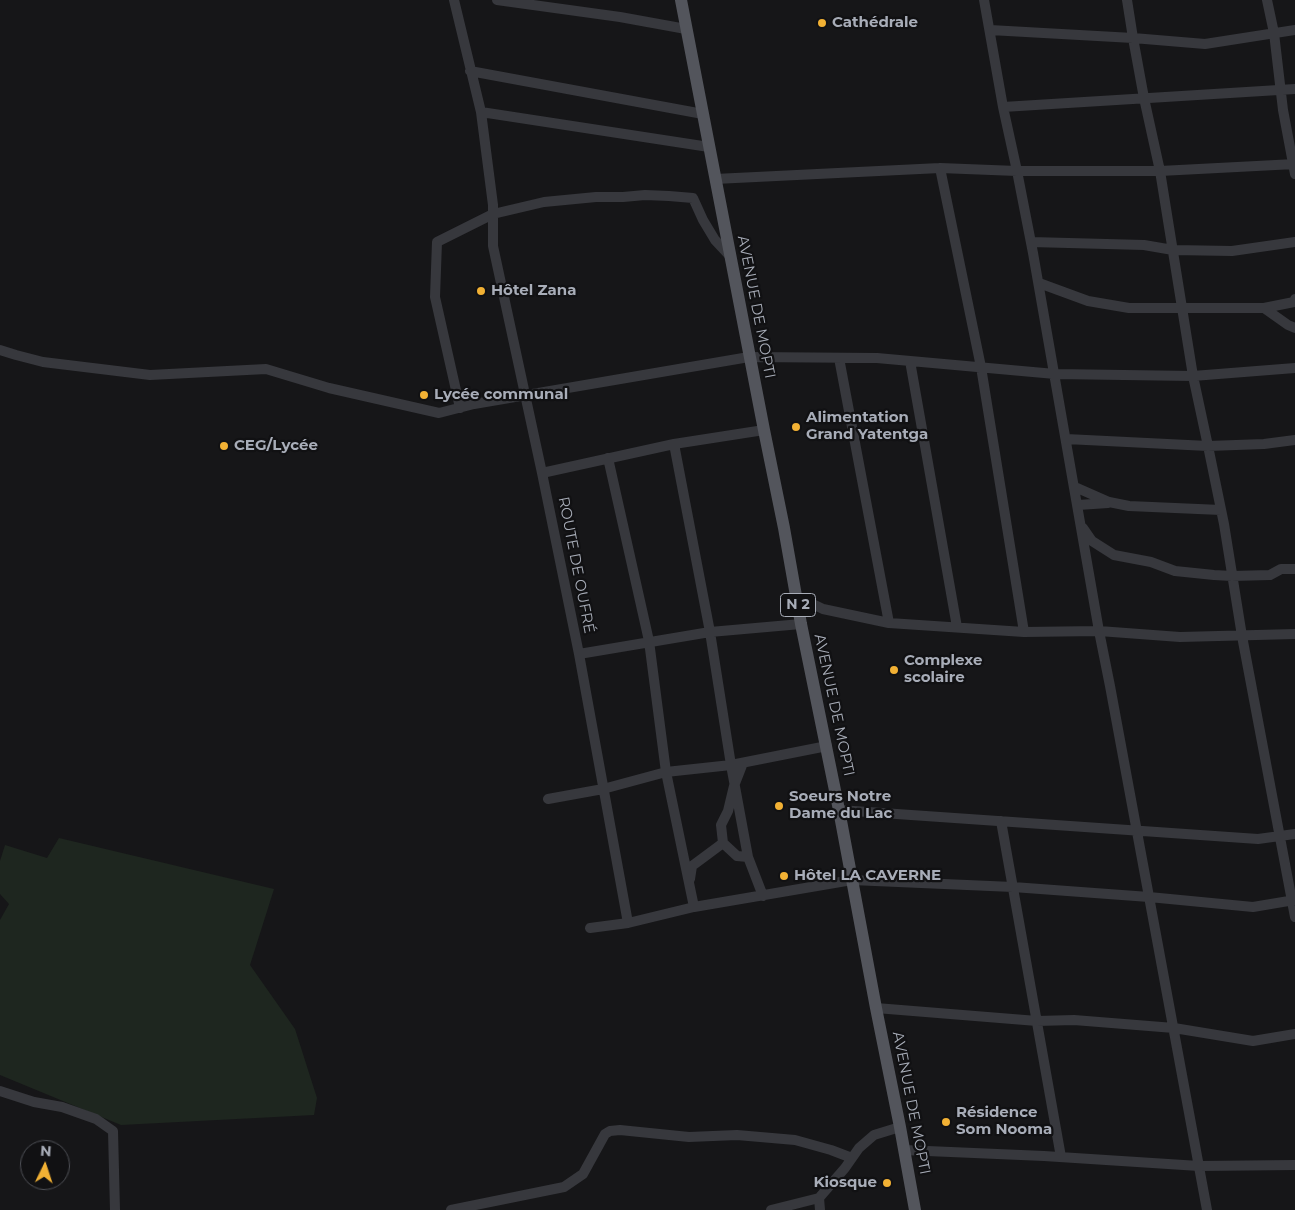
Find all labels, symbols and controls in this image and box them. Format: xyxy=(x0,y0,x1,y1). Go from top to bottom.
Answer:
place label: Cathédrale xyxy=(832,14,918,32)
marker: Cathédrale xyxy=(816,17,828,29)
street label: AVENUE DE MOPTI xyxy=(733,234,779,380)
place label: Hôtel Zana xyxy=(491,282,576,300)
marker: Hôtel Zana xyxy=(475,285,487,297)
place label: Lycée communal xyxy=(434,386,568,404)
marker: Lycée communal xyxy=(418,389,430,401)
place label: Alimentation Grand Yatentga xyxy=(806,409,928,444)
marker: Alimentation Grand Yatentga xyxy=(790,421,802,433)
place label: CEG/Lycée xyxy=(234,437,318,455)
marker: CEG/Lycée xyxy=(218,440,230,452)
street label: ROUTE DE OUFRÉ xyxy=(554,495,598,635)
road number: N 2 xyxy=(780,594,816,616)
street label: AVENUE DE MOPTI xyxy=(810,632,858,778)
place label: Complexe scolaire xyxy=(904,652,982,687)
marker: Complexe scolaire xyxy=(888,664,900,676)
place label: Soeurs Notre Dame du Lac xyxy=(789,788,892,823)
marker: Soeurs Notre Dame du Lac xyxy=(773,800,785,812)
place label: Hôtel LA CAVERNE xyxy=(794,867,941,885)
marker: Hôtel LA CAVERNE xyxy=(778,870,790,882)
street label: AVENUE DE MOPTI xyxy=(888,1030,934,1176)
place label: Résidence Som Nooma xyxy=(956,1104,1052,1139)
marker: Résidence Som Nooma xyxy=(940,1116,952,1128)
north arrow xyxy=(20,1140,70,1190)
text: N xyxy=(40,1142,52,1160)
place label: Kiosque xyxy=(813,1174,877,1192)
marker: Kiosque xyxy=(881,1177,893,1189)

